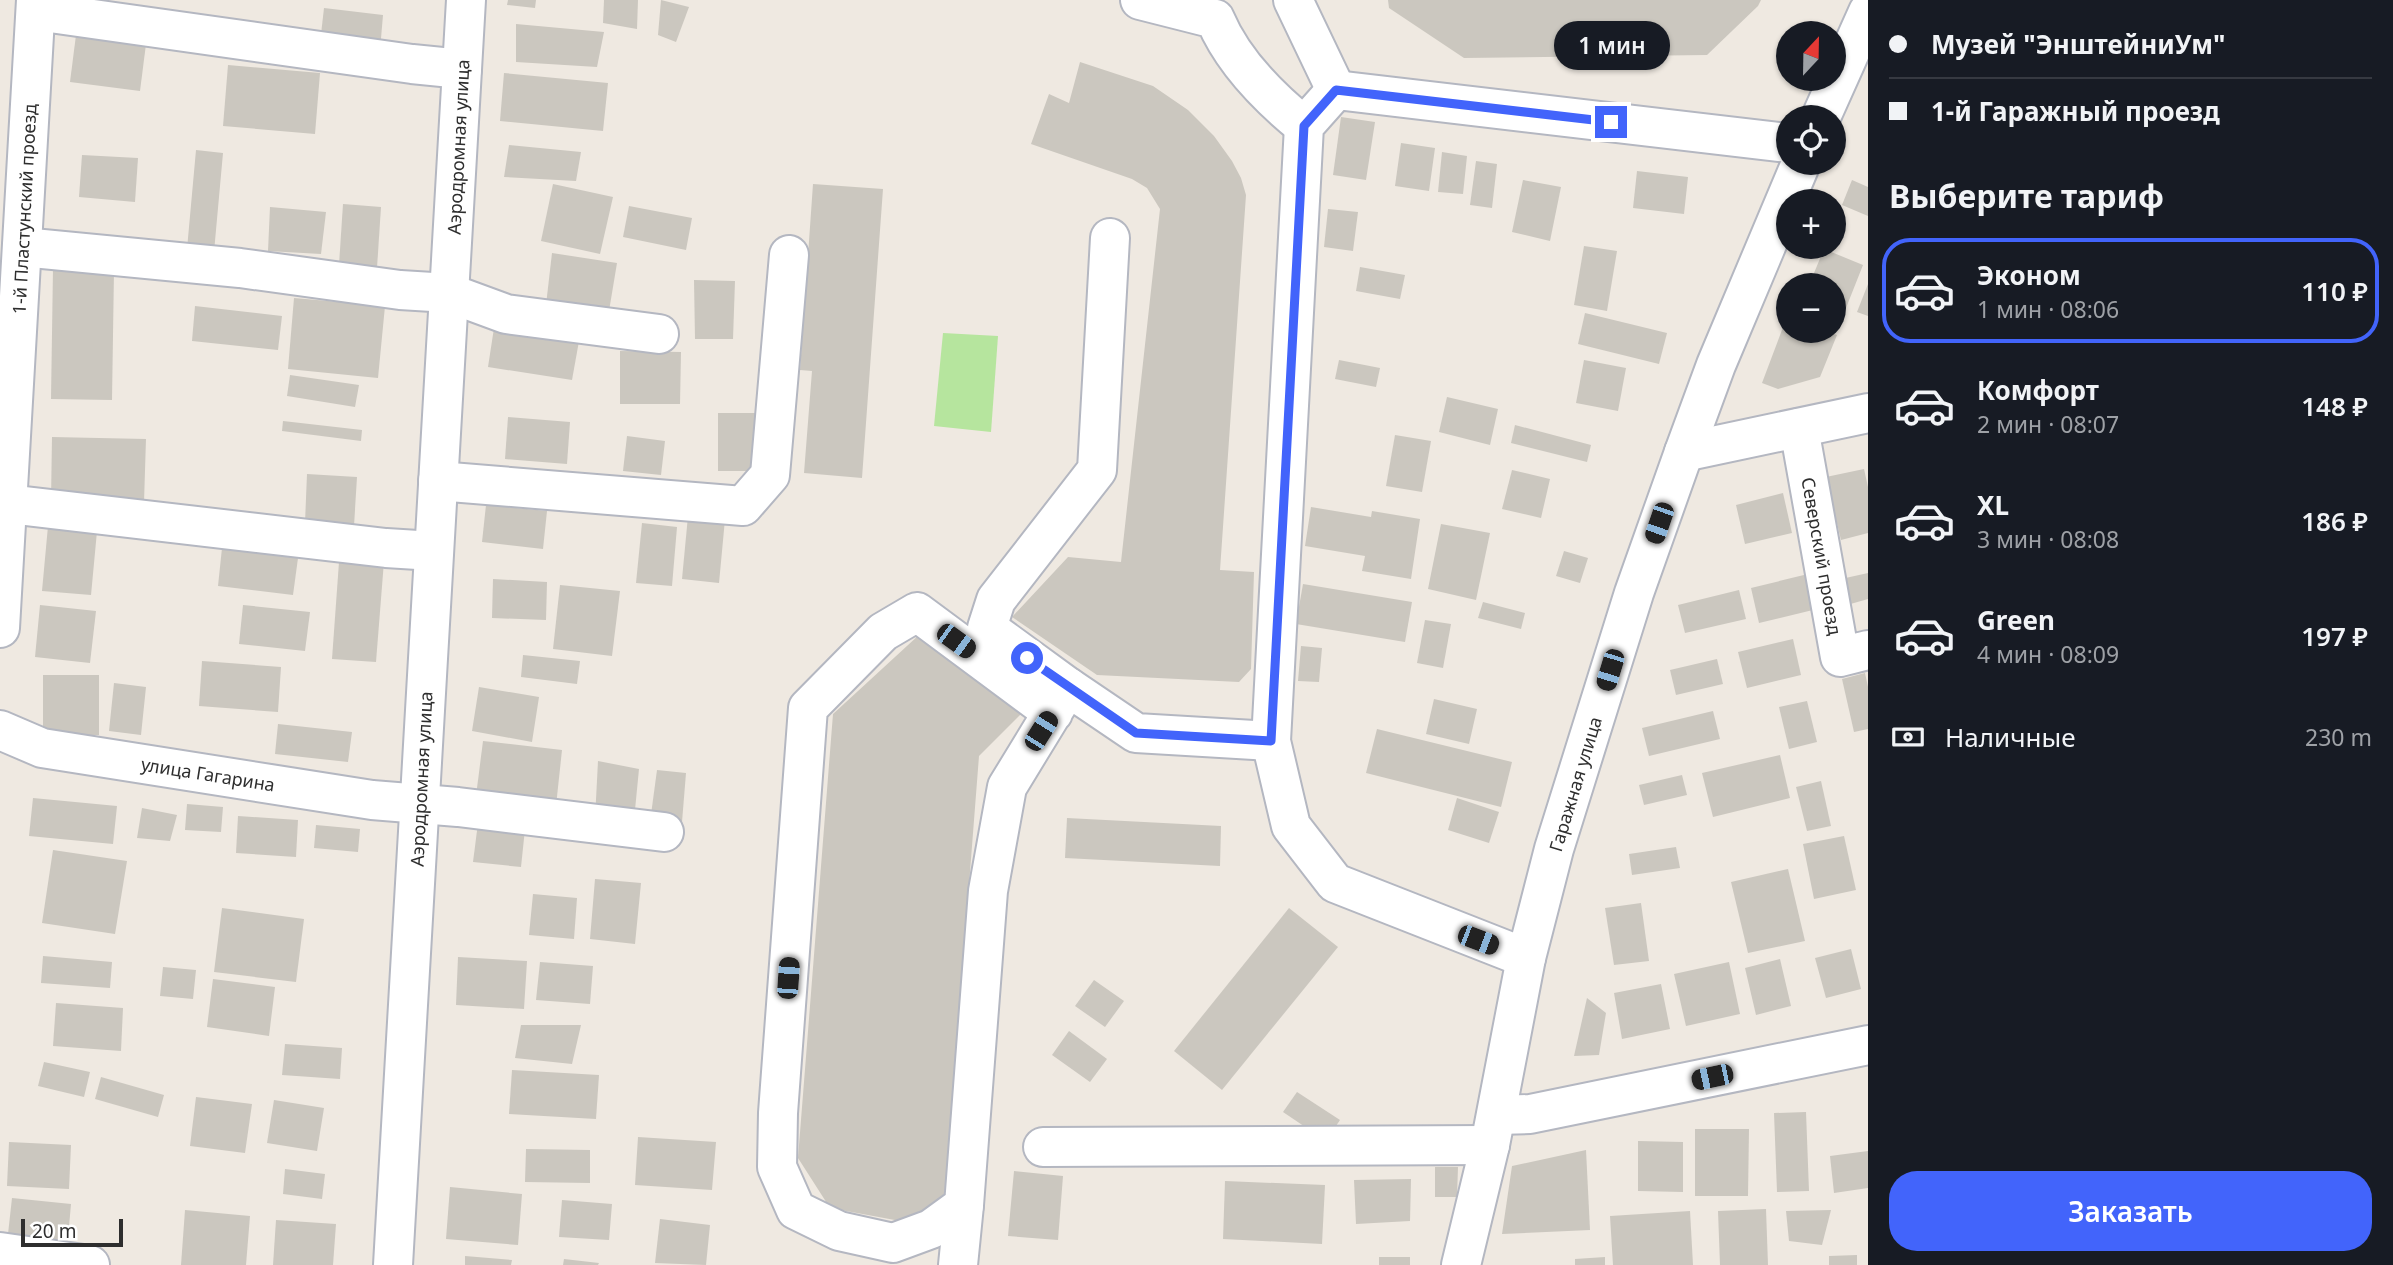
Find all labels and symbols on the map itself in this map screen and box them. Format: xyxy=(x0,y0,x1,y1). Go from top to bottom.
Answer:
callout: 1 мин xyxy=(1553,20,1669,69)
north arrow xyxy=(1776,21,1846,91)
street label: Аэродромная улица xyxy=(441,59,475,235)
street label: 1-й Пластунский проезд xyxy=(6,103,42,315)
route end xyxy=(1595,106,1627,138)
street label: Северский проезд xyxy=(1796,475,1848,637)
car xyxy=(1643,500,1676,546)
car xyxy=(933,620,980,662)
route start xyxy=(1011,642,1043,674)
car xyxy=(1594,647,1627,693)
street label: Аэродромная улица xyxy=(404,691,438,867)
car xyxy=(1021,708,1062,754)
street label: Гаражная улица xyxy=(1543,714,1607,854)
street label: улица Гагарина xyxy=(139,752,277,796)
car xyxy=(1455,923,1502,957)
car xyxy=(777,956,800,1000)
car xyxy=(1690,1062,1735,1092)
scale bar xyxy=(21,1216,122,1248)

